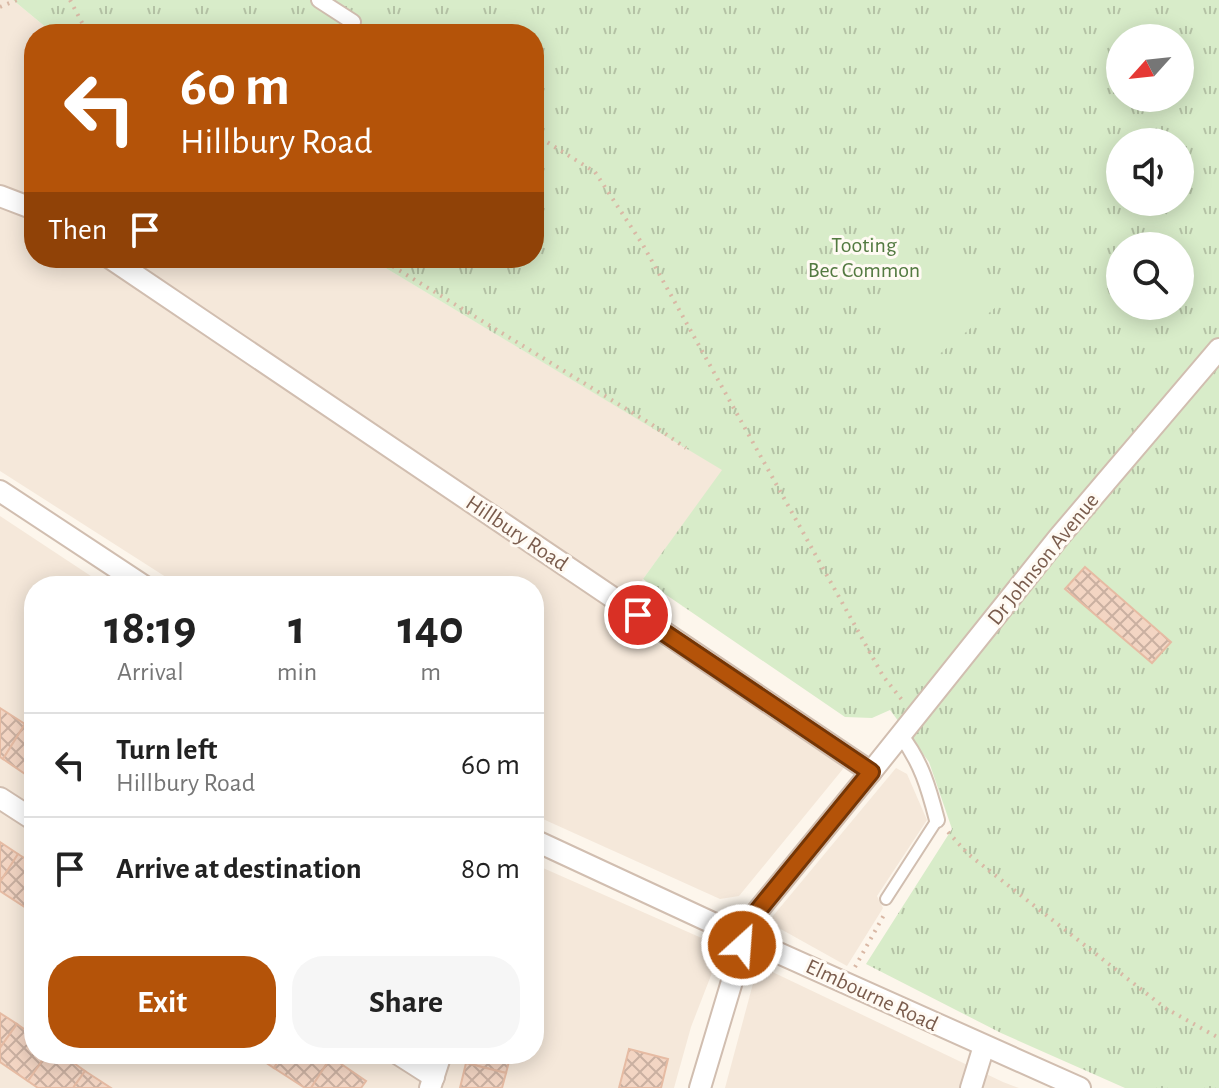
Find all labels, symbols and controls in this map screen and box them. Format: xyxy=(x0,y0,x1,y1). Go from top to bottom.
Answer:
north arrow xyxy=(1106,24,1194,112)
map controls xyxy=(1106,24,1194,320)
icon: left xyxy=(48,56,152,160)
text: 60 m xyxy=(180,59,290,115)
text: Hillbury Road xyxy=(180,124,373,160)
button: sound xyxy=(1106,128,1194,216)
icon: arrive xyxy=(123,208,167,252)
text: Then xyxy=(48,215,107,245)
button: search xyxy=(1106,232,1194,320)
park label: Tooting Bec Common xyxy=(808,234,920,281)
street label: Dr Johnson Avenue xyxy=(983,489,1103,629)
street label: Hillbury Road xyxy=(462,491,572,575)
pin xyxy=(604,581,672,649)
icon: arrive xyxy=(616,593,660,637)
text: 18:19 xyxy=(104,605,197,653)
text: 1 xyxy=(288,605,306,653)
text: 140 xyxy=(397,605,464,653)
text: Arrival xyxy=(117,659,184,685)
text: min xyxy=(277,659,317,685)
text: m xyxy=(420,659,441,685)
text: Turn left xyxy=(116,735,217,765)
icon: left xyxy=(48,743,92,787)
text: 60 m xyxy=(461,750,520,780)
text: Hillbury Road xyxy=(116,770,255,796)
icon: arrive xyxy=(48,847,92,891)
text: Arrive at destination xyxy=(116,854,362,884)
text: 80 m xyxy=(461,854,520,884)
position arrow xyxy=(700,903,784,987)
street label: Elmbourne Road xyxy=(803,955,941,1035)
button: Exit xyxy=(48,956,276,1048)
button: Share xyxy=(292,956,520,1048)

